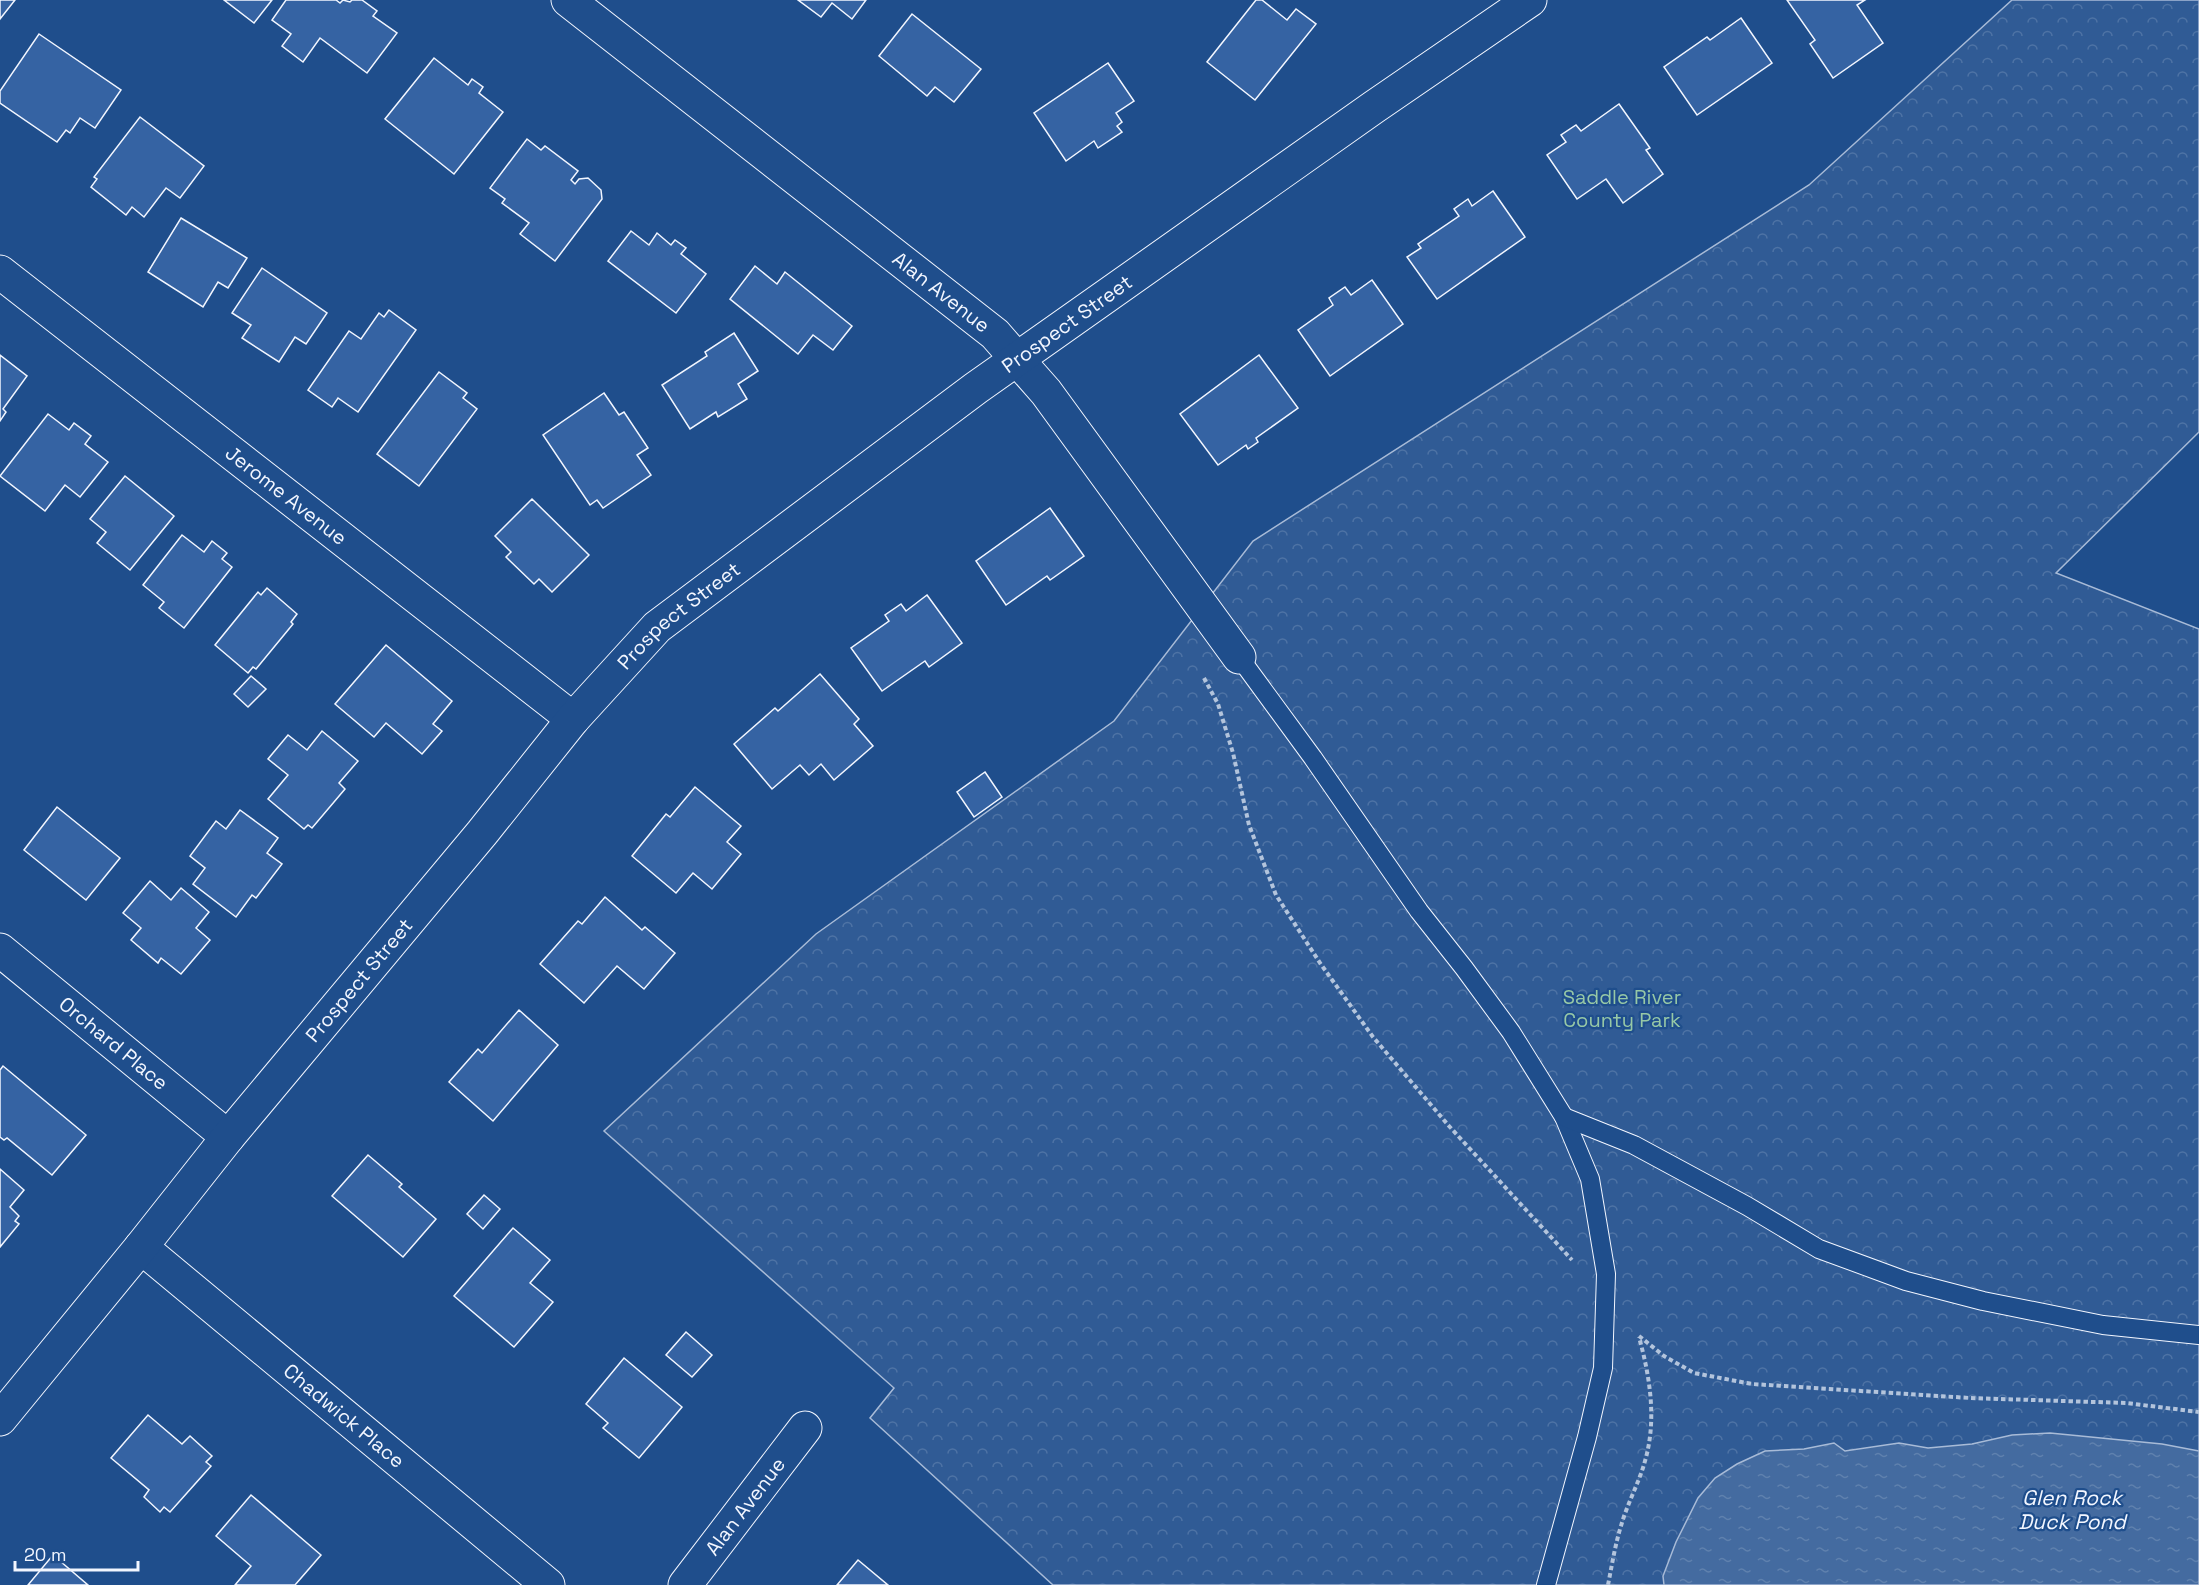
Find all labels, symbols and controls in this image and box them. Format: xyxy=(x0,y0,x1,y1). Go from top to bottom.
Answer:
street label: Alan Avenue xyxy=(887,246,995,338)
street label: Prospect Street xyxy=(996,269,1137,379)
street label: Jerome Avenue xyxy=(220,440,352,551)
street label: Prospect Street xyxy=(612,556,745,675)
street label: Prospect Street xyxy=(300,913,418,1048)
park label: Saddle River County Park xyxy=(1563,984,1681,1033)
street label: Orchard Place xyxy=(54,991,174,1096)
street label: Chadwick Place xyxy=(278,1358,410,1474)
street label: Alan Avenue xyxy=(699,1452,791,1561)
water label: Glen Rock Duck Pond xyxy=(2018,1484,2128,1535)
scale bar xyxy=(15,1534,138,1572)
text: 20 m xyxy=(24,1543,67,1566)

